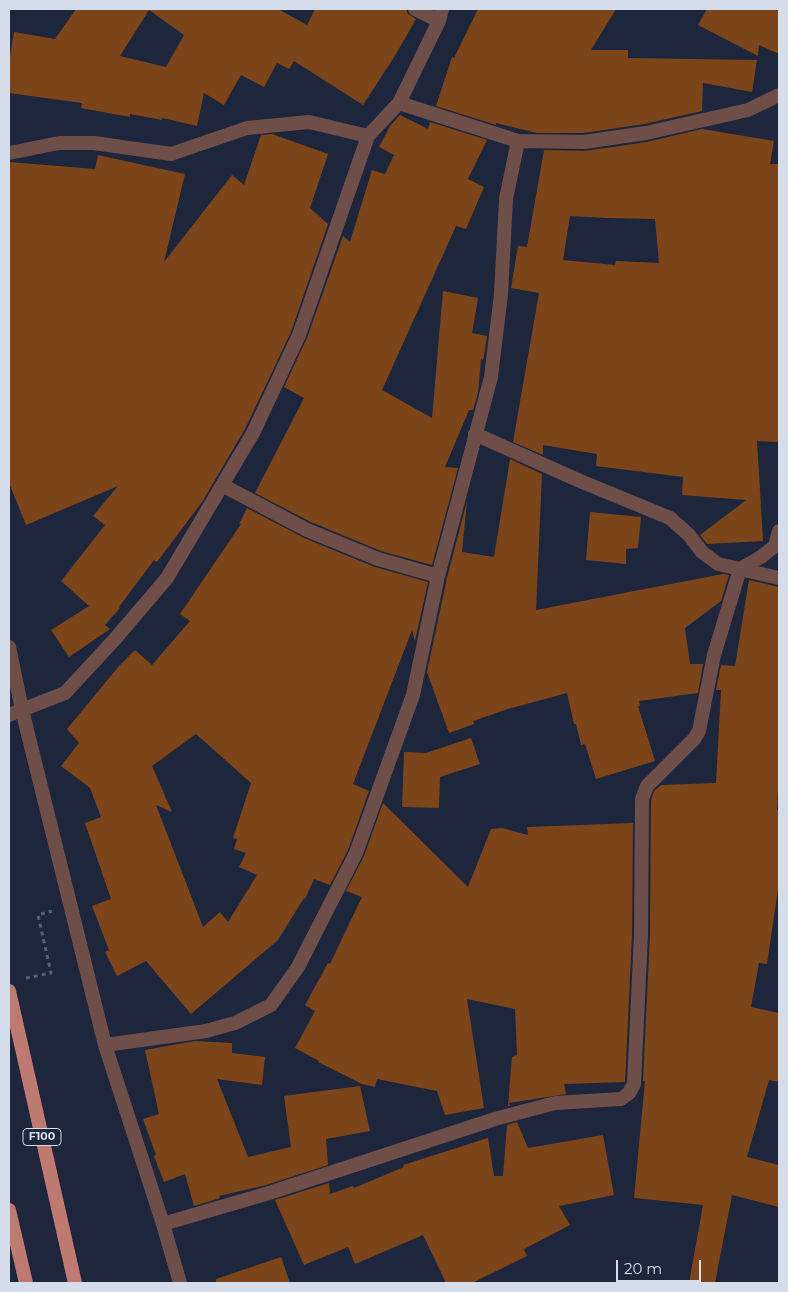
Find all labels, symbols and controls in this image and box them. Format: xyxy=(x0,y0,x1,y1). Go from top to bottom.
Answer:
road number: F100 xyxy=(23,1128,61,1146)
scale bar xyxy=(618,1250,703,1282)
text: 20 m xyxy=(624,1259,662,1278)

